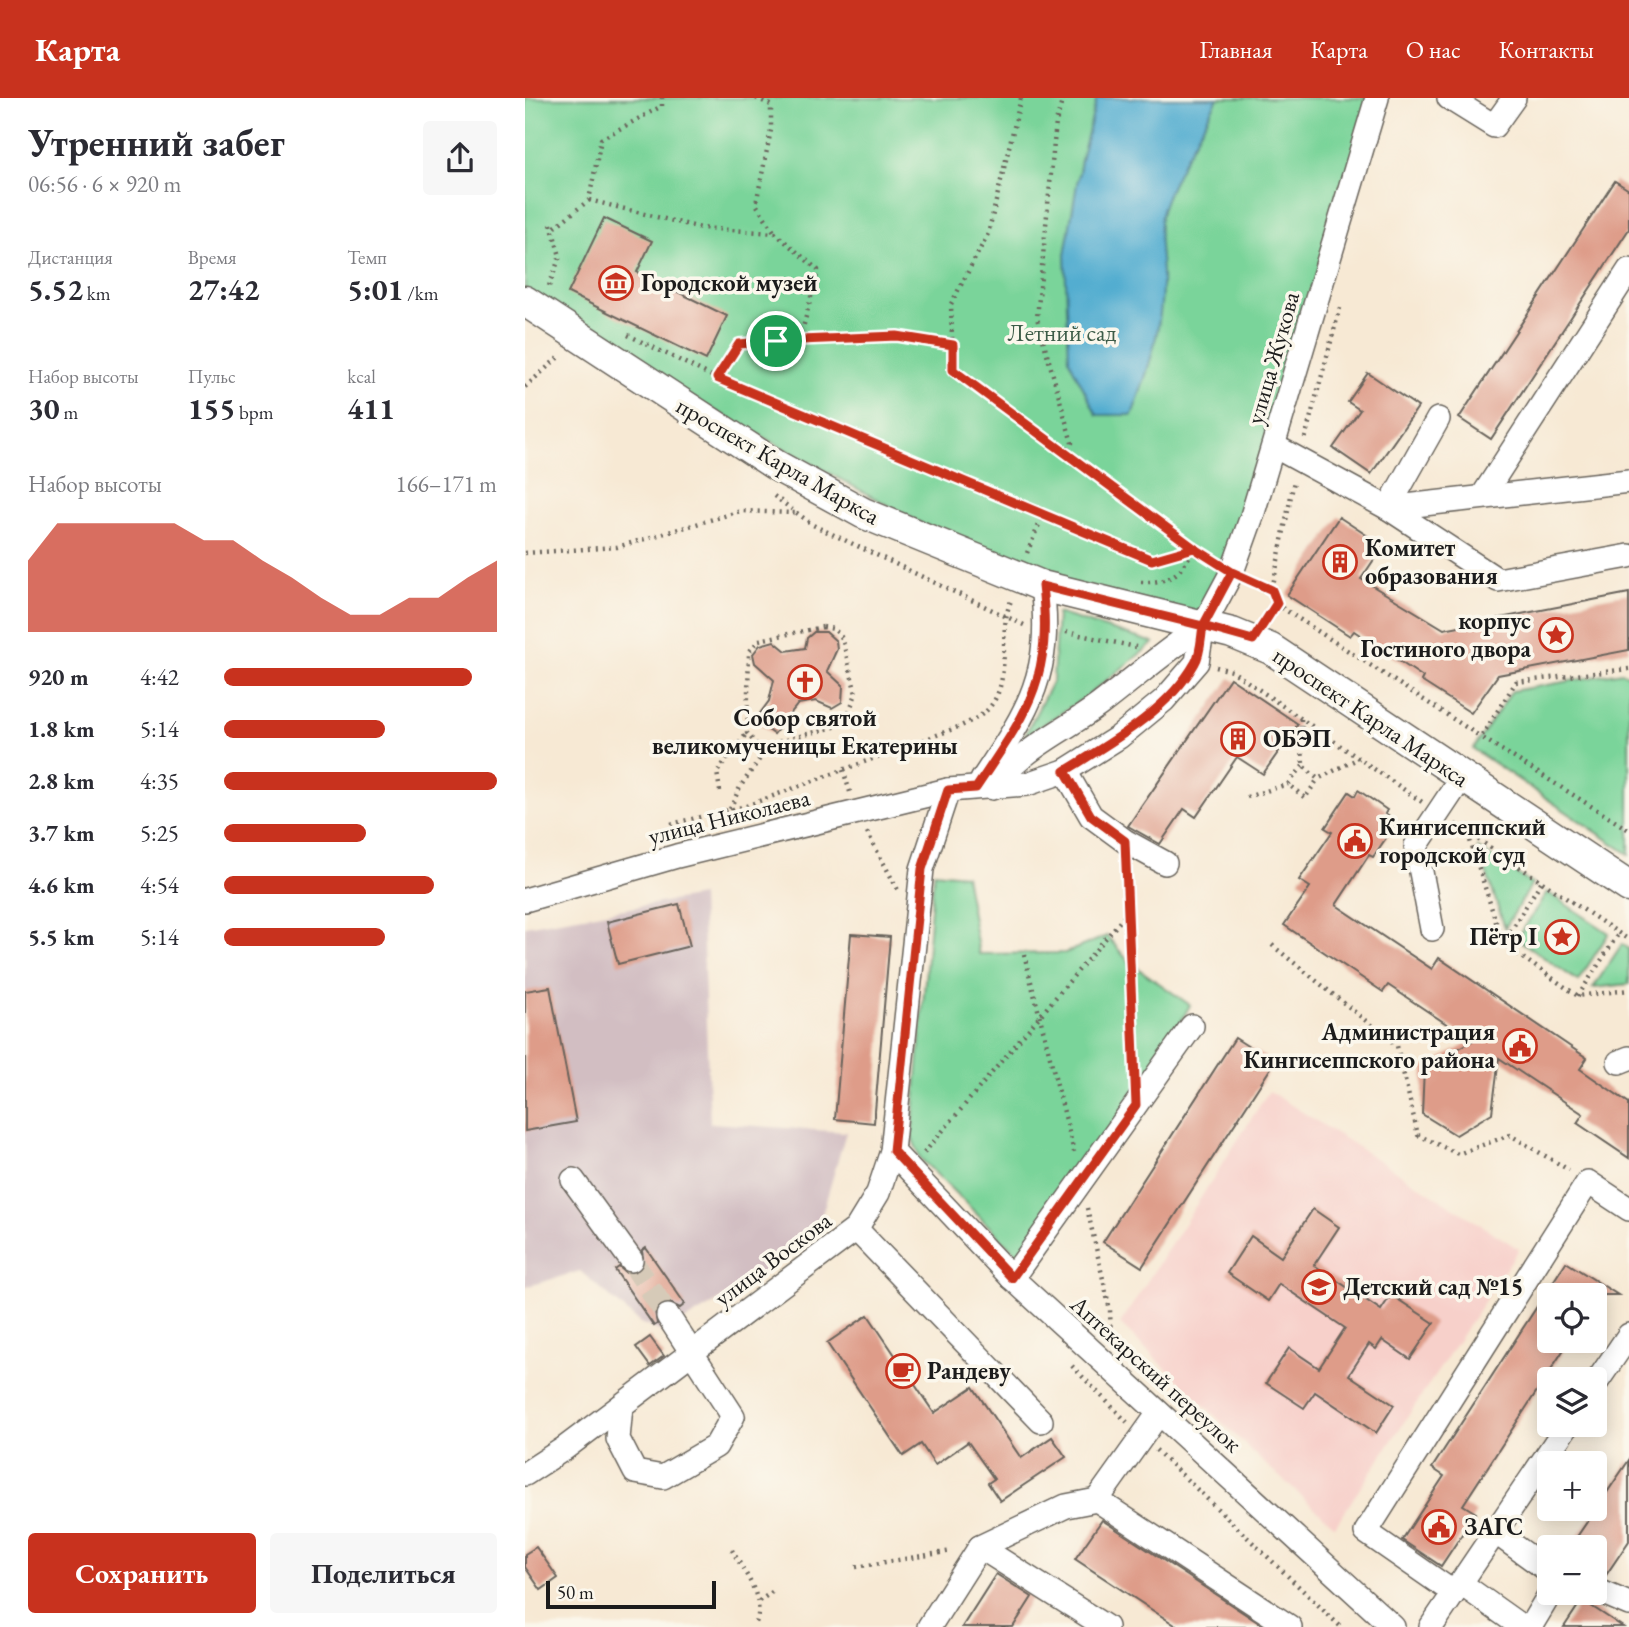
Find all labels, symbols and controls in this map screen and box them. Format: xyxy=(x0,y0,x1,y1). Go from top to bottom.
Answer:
text: Карта xyxy=(35,28,120,71)
text: Главная xyxy=(1199,34,1273,65)
text: Карта xyxy=(1311,34,1368,65)
text: О нас xyxy=(1406,34,1461,65)
text: Контакты xyxy=(1499,34,1594,65)
text: Утренний забег xyxy=(28,118,285,167)
button: share xyxy=(423,121,497,195)
text: 06:56 · 6 × 920 m xyxy=(28,169,181,199)
text: Дистанция xyxy=(28,245,113,270)
text: Время xyxy=(188,245,236,270)
text: Темп xyxy=(347,245,387,270)
museum icon: Городской музей xyxy=(597,264,635,302)
place label: Городской музей xyxy=(641,267,817,299)
text: 5.52 xyxy=(28,270,83,309)
text: 27:42 xyxy=(188,270,260,309)
text: 5:01 xyxy=(347,270,403,309)
text: km xyxy=(83,281,111,306)
text: /km xyxy=(403,281,438,306)
street label: улица Жукова xyxy=(1239,288,1306,428)
pin xyxy=(746,311,806,371)
park label: Летний сад xyxy=(1008,317,1116,348)
icon: arrive xyxy=(757,322,795,360)
text: Набор высоты xyxy=(28,364,139,389)
text: Пульс xyxy=(188,364,236,389)
text: kcal xyxy=(347,364,376,389)
text: 30 xyxy=(28,389,60,428)
text: 155 xyxy=(188,389,235,428)
text: 411 xyxy=(347,389,395,428)
street label: проспект Карла Маркса xyxy=(671,390,886,532)
text: m xyxy=(60,400,78,425)
text: bpm xyxy=(235,400,274,425)
text: Набор высоты xyxy=(28,469,162,499)
text: 166–171 m xyxy=(396,469,497,499)
place label: Комитет образования xyxy=(1365,532,1498,591)
building icon: Комитет образования xyxy=(1321,543,1359,581)
place label: корпус Гостиного двора xyxy=(1360,605,1531,664)
place icon: корпус Гостиного двора xyxy=(1537,616,1575,654)
street label: проспект Карла Маркса xyxy=(1267,640,1476,794)
text: 920 m xyxy=(28,662,89,692)
text: 4:42 xyxy=(140,662,179,692)
church icon: Собор святой великомученицы Екатерины xyxy=(786,663,824,701)
place label: Собор святой великомученицы Екатерины xyxy=(652,702,958,762)
text: 1.8 km xyxy=(28,714,95,744)
text: 5:14 xyxy=(140,714,179,744)
building icon: ОБЭП xyxy=(1219,720,1257,758)
place label: ОБЭП xyxy=(1263,723,1331,754)
text: 2.8 km xyxy=(28,766,95,796)
text: 4:35 xyxy=(140,766,179,796)
street label: улица Николаева xyxy=(645,781,813,852)
place label: Кингисеппский городской суд xyxy=(1379,811,1546,871)
text: 3.7 km xyxy=(28,818,95,848)
text: 5:25 xyxy=(140,818,179,848)
public building icon: Кингисеппский городской суд xyxy=(1336,822,1374,860)
text: 4.6 km xyxy=(28,870,95,900)
text: 4:54 xyxy=(140,870,179,900)
place icon: Пётр I xyxy=(1543,918,1581,956)
place label: Пётр I xyxy=(1470,921,1537,952)
text: 5.5 km xyxy=(28,922,95,952)
text: 5:14 xyxy=(140,922,179,952)
place label: Администрация Кингисеппского района xyxy=(1243,1016,1495,1075)
public building icon: Администрация Кингисеппского района xyxy=(1501,1027,1539,1065)
street label: улица Воскова xyxy=(708,1204,838,1313)
school or university icon: Детский сад №15 xyxy=(1300,1268,1338,1306)
place label: Детский сад №15 xyxy=(1343,1271,1523,1302)
map controls xyxy=(1537,1283,1607,1605)
button: locate xyxy=(1537,1283,1607,1353)
street label: Аптекарский переулок xyxy=(1063,1288,1249,1459)
cafe icon: Рандеву xyxy=(884,1352,922,1390)
place label: Рандеву xyxy=(927,1355,1011,1387)
button: layers xyxy=(1537,1367,1607,1437)
button: + xyxy=(1537,1451,1607,1521)
public building icon: ЗАГС xyxy=(1420,1508,1458,1546)
place label: ЗАГС xyxy=(1464,1511,1523,1542)
button: Сохранить xyxy=(28,1533,256,1613)
button: Поделиться xyxy=(270,1533,497,1613)
button: − xyxy=(1537,1535,1607,1605)
scale bar xyxy=(546,1578,716,1610)
text: 50 m xyxy=(557,1580,594,1605)

